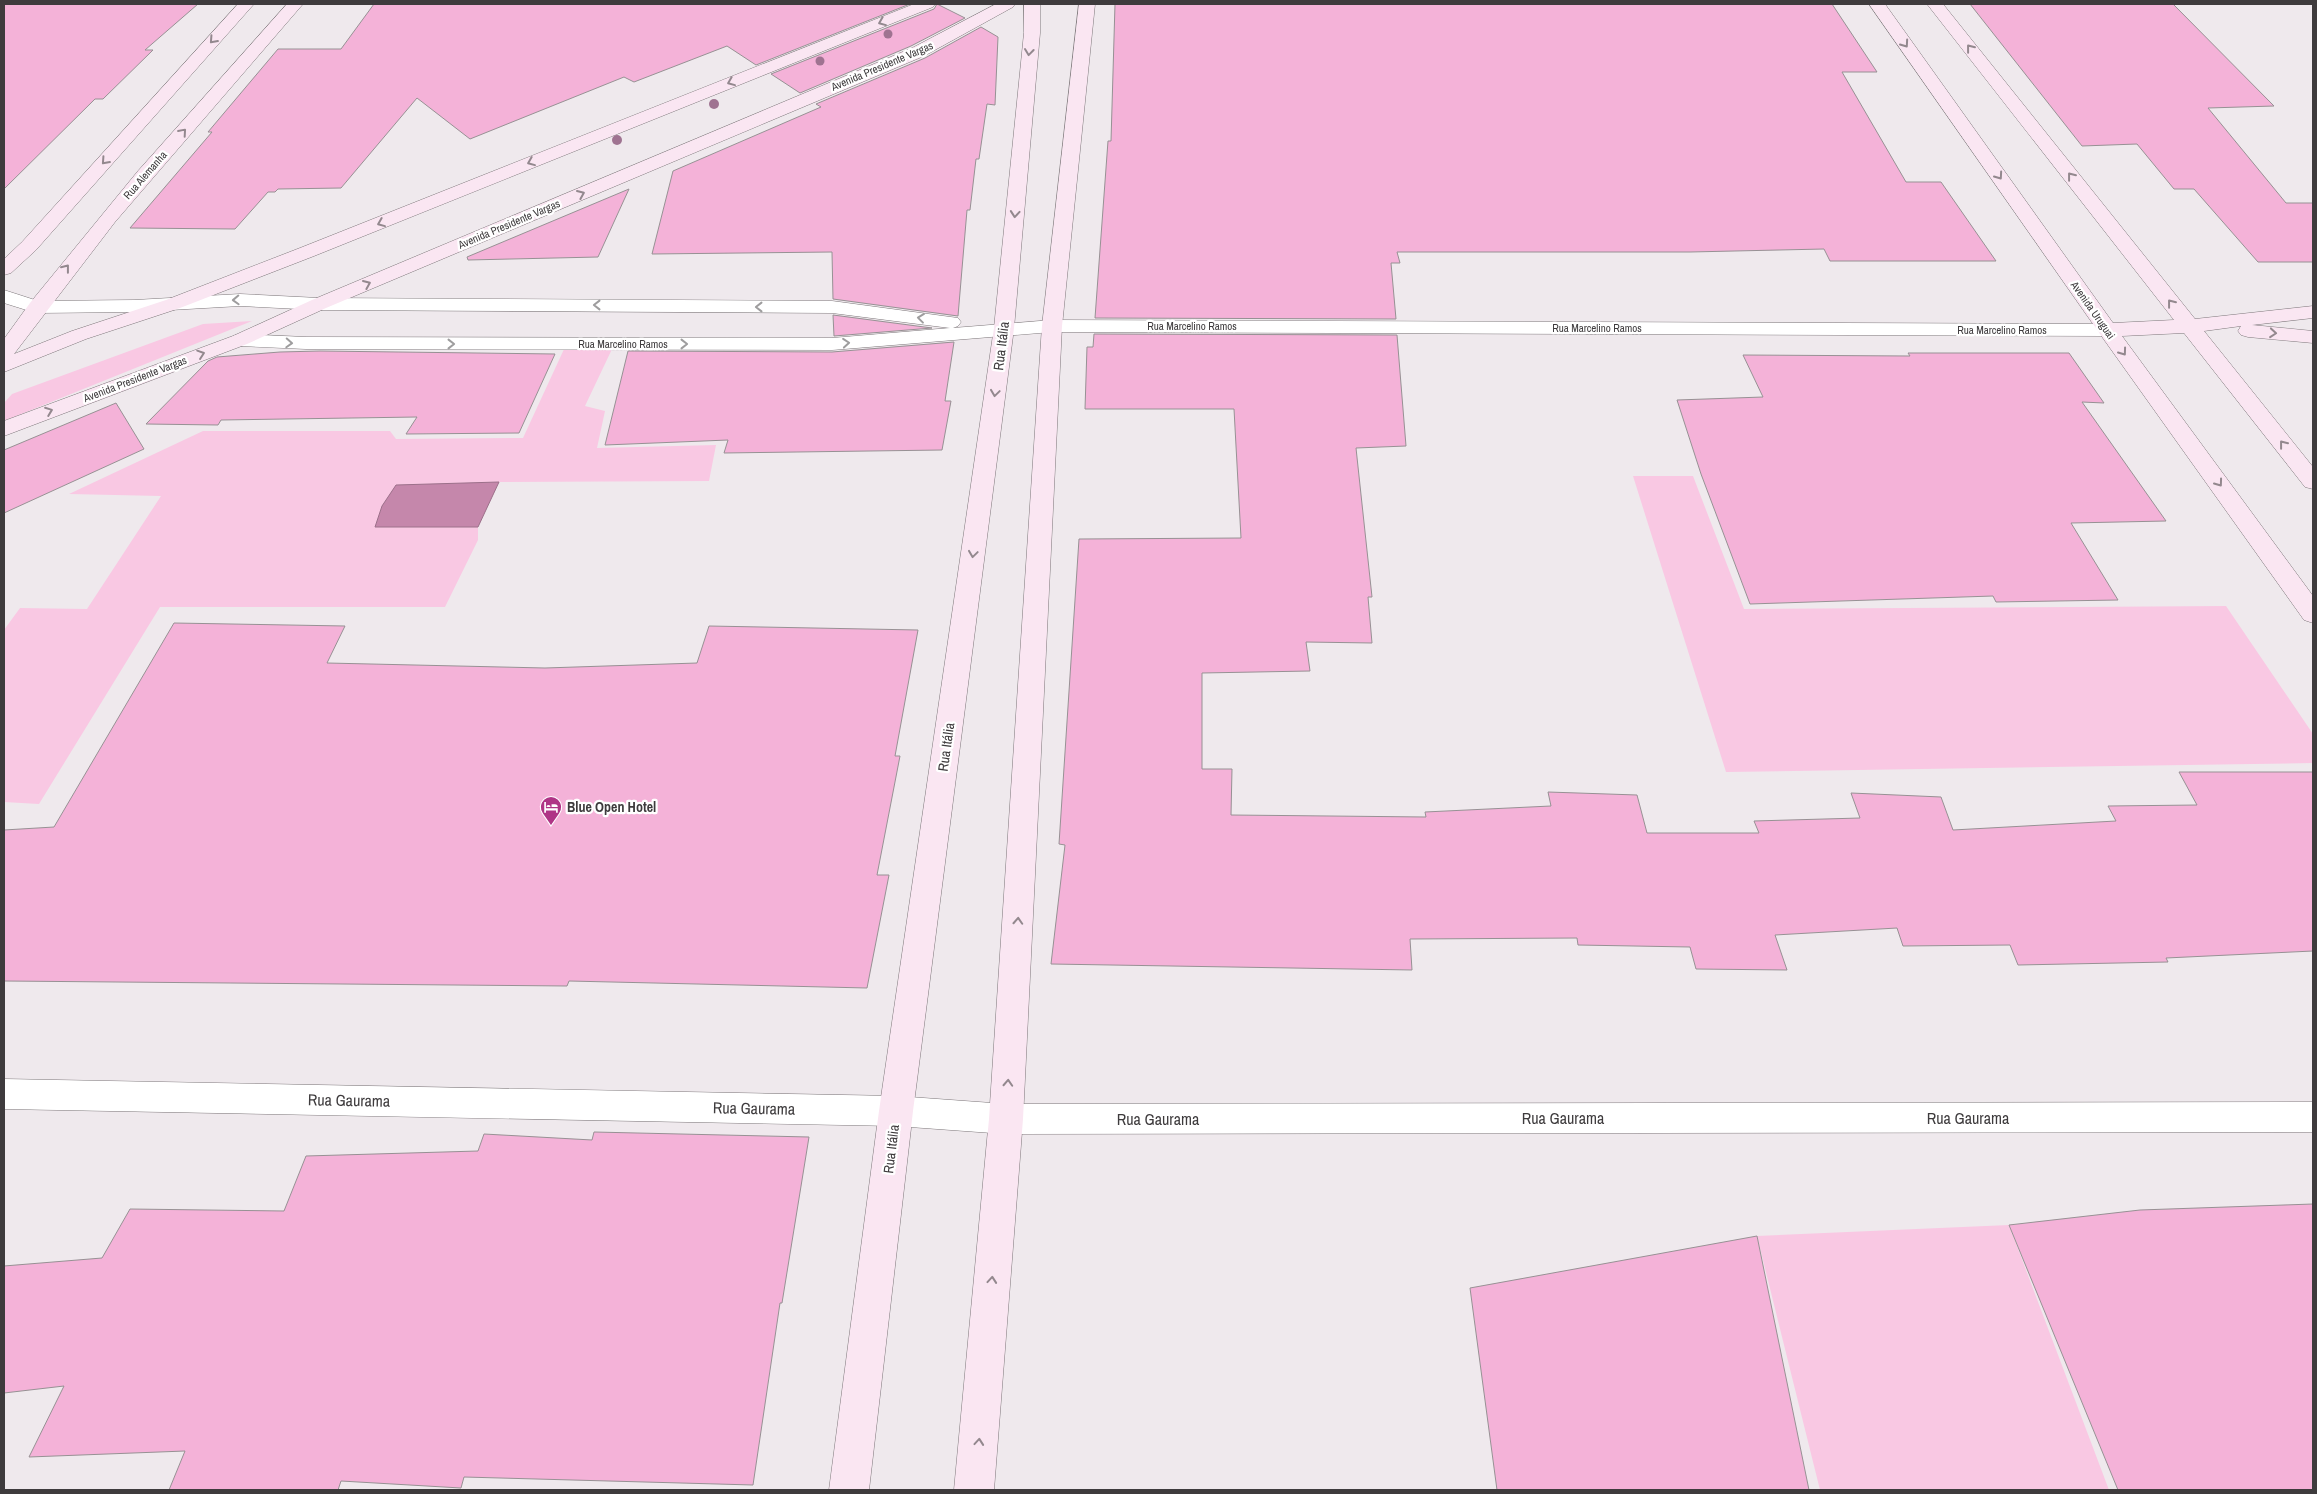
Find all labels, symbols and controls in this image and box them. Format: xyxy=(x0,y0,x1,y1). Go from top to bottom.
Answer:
one-way arrow xyxy=(878,16,887,26)
one-way arrow xyxy=(210,35,219,44)
street label: Avenida Presidente Vargas xyxy=(828,38,936,94)
one-way arrow xyxy=(1899,38,1908,47)
one-way arrow xyxy=(1967,45,1975,54)
one-way arrow xyxy=(1024,49,1035,57)
one-way arrow xyxy=(727,76,736,87)
one-way arrow xyxy=(178,128,187,137)
street label: Rua Alemanha xyxy=(120,148,170,202)
one-way arrow xyxy=(102,156,111,165)
one-way arrow xyxy=(528,156,536,166)
one-way arrow xyxy=(1993,171,2002,180)
one-way arrow xyxy=(2067,172,2076,181)
one-way arrow xyxy=(576,189,585,200)
street label: Avenida Presidente Vargas xyxy=(455,196,563,252)
one-way arrow xyxy=(1009,210,1020,218)
one-way arrow xyxy=(377,216,386,227)
one-way arrow xyxy=(61,265,70,274)
street label: Avenida Uruguai xyxy=(2067,278,2118,342)
one-way arrow xyxy=(362,279,371,290)
one-way arrow xyxy=(232,295,240,306)
one-way arrow xyxy=(593,300,600,310)
one-way arrow xyxy=(2169,300,2177,309)
one-way arrow xyxy=(755,301,763,312)
one-way arrow xyxy=(917,313,925,324)
street label: Rua Marcelino Ramos xyxy=(1147,319,1237,333)
street label: Rua Itália xyxy=(989,320,1013,371)
street label: Rua Marcelino Ramos xyxy=(1552,321,1642,335)
street label: Rua Marcelino Ramos xyxy=(1957,323,2047,337)
one-way arrow xyxy=(2269,328,2277,339)
one-way arrow xyxy=(285,337,293,348)
street label: Rua Marcelino Ramos xyxy=(578,337,668,351)
one-way arrow xyxy=(843,338,851,349)
one-way arrow xyxy=(448,339,456,349)
one-way arrow xyxy=(680,339,688,349)
one-way arrow xyxy=(2117,346,2126,356)
one-way arrow xyxy=(197,350,205,360)
street label: Avenida Presidente Vargas xyxy=(80,353,189,406)
one-way arrow xyxy=(990,389,1001,397)
one-way arrow xyxy=(44,407,53,417)
one-way arrow xyxy=(2280,440,2289,450)
one-way arrow xyxy=(2212,478,2222,487)
one-way arrow xyxy=(968,550,979,558)
street label: Rua Itália xyxy=(934,721,958,773)
hotel icon: Blue Open Hotel xyxy=(539,795,563,826)
place label: Blue Open Hotel xyxy=(567,798,656,816)
one-way arrow xyxy=(1012,916,1023,924)
one-way arrow xyxy=(1003,1079,1014,1087)
street label: Rua Gaurama xyxy=(308,1088,391,1112)
street label: Rua Gaurama xyxy=(713,1096,796,1120)
street label: Rua Gaurama xyxy=(1522,1107,1605,1129)
street label: Rua Gaurama xyxy=(1927,1107,2010,1129)
street label: Rua Gaurama xyxy=(1117,1108,1200,1130)
street label: Rua Itália xyxy=(879,1123,903,1174)
one-way arrow xyxy=(987,1275,998,1283)
one-way arrow xyxy=(973,1437,984,1445)

